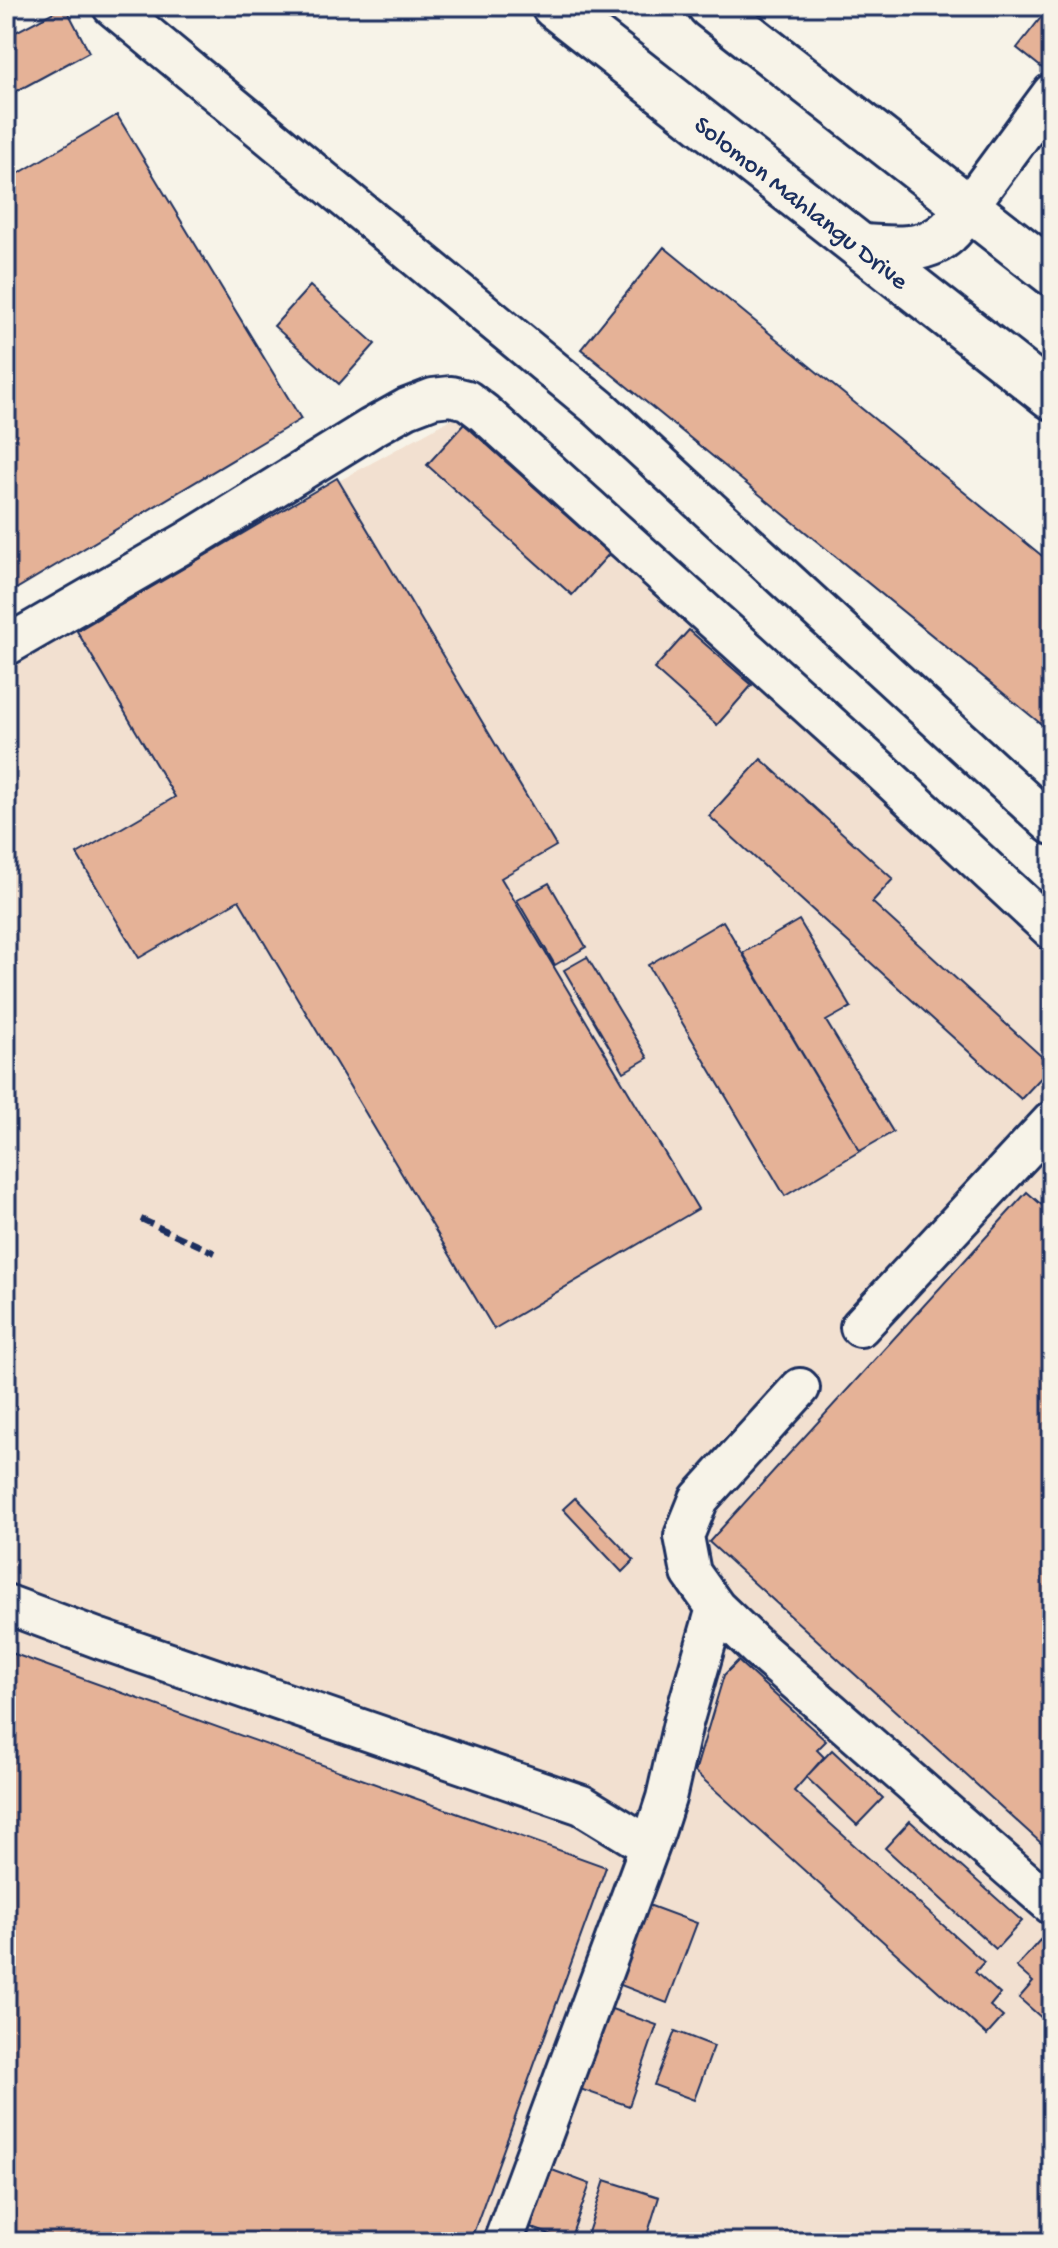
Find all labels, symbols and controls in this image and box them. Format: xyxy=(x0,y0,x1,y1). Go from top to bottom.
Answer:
street label: Solomon Mahlangu Drive xyxy=(686,111,914,299)

